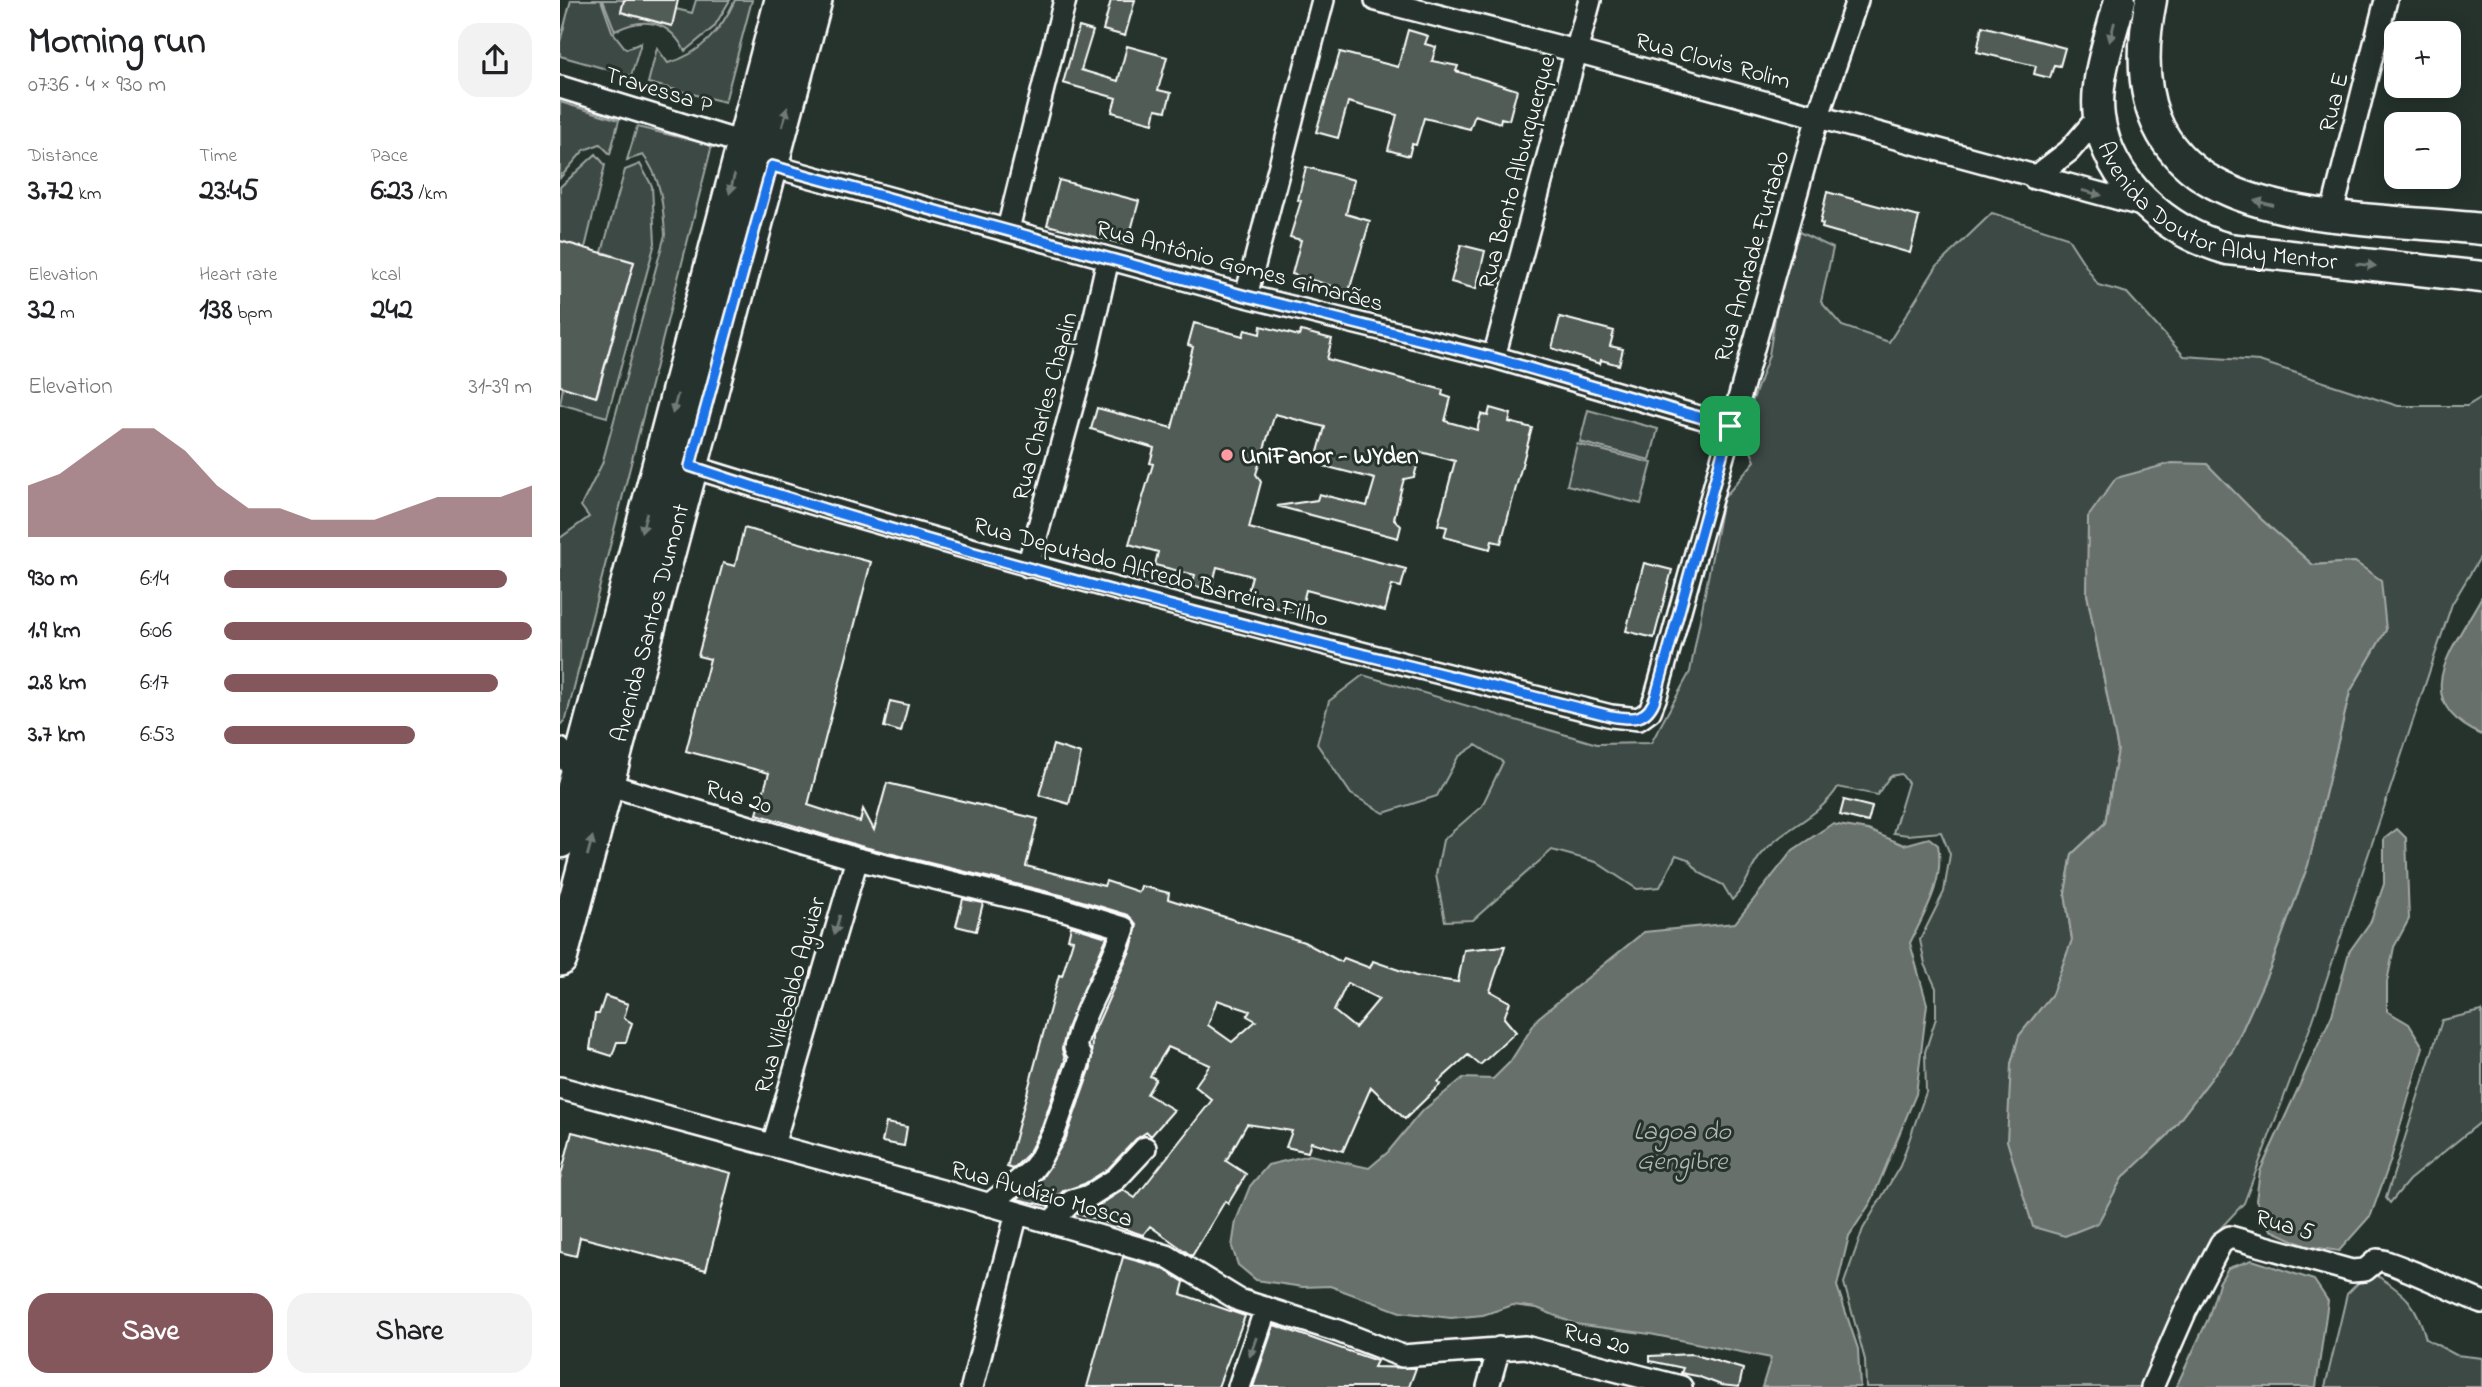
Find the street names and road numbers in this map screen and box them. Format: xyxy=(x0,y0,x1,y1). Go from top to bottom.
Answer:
street label: Rua Clovis Rolim xyxy=(1631,25,1794,100)
street label: Rua Bento Alburquerque xyxy=(1470,52,1566,293)
street label: Travessa P xyxy=(600,58,717,124)
street label: Rua E xyxy=(2311,69,2360,136)
street label: Avenida Doutor Aldy Mentor xyxy=(2087,136,2340,281)
street label: Rua Andrade Furtado xyxy=(1706,147,1800,367)
street label: Rua Antônio Gomes Gimarães xyxy=(1092,212,1387,323)
street label: Rua Charles Chaplin xyxy=(1004,308,1088,505)
street label: Avenida Santos Dumont xyxy=(603,500,700,746)
street label: Rua Deputado Alfredo Barreira Filho xyxy=(969,509,1332,638)
street label: Rua 20 xyxy=(701,772,776,825)
street label: Rua Vilebaldo Aguiar xyxy=(747,893,836,1098)
street label: Rua Audízio Mosca xyxy=(946,1153,1136,1238)
street label: Rua 5 xyxy=(2251,1201,2318,1252)
street label: Rua 20 xyxy=(1559,1315,1634,1366)

